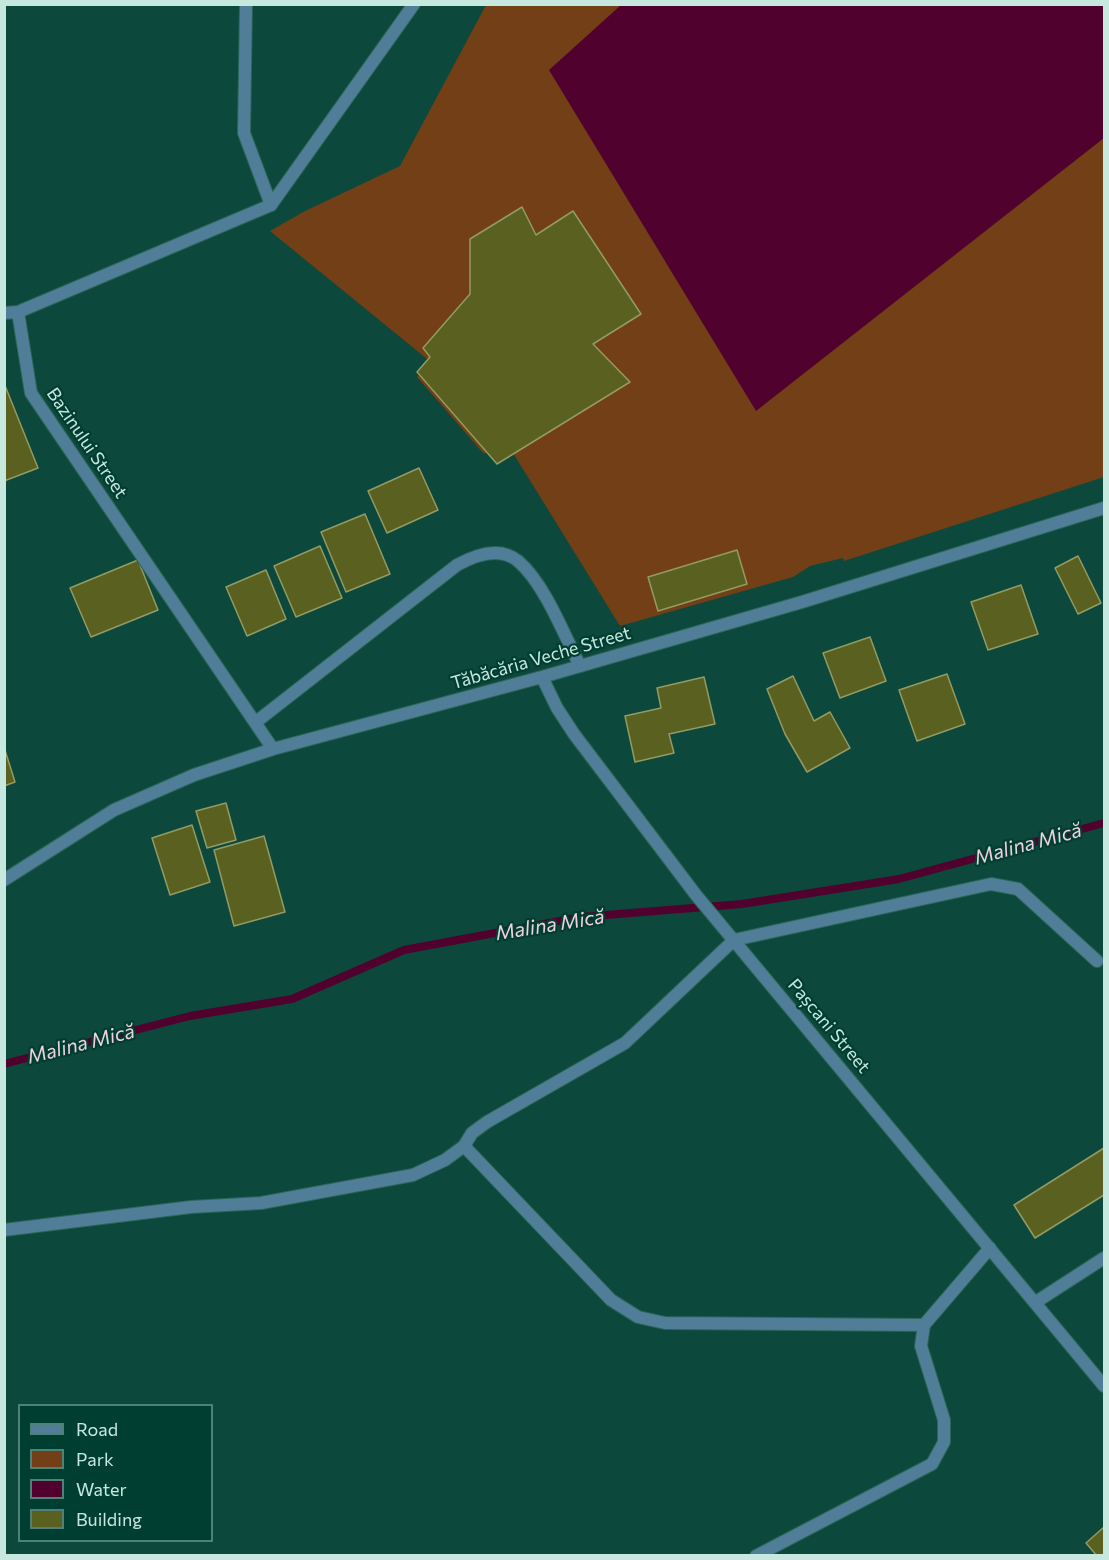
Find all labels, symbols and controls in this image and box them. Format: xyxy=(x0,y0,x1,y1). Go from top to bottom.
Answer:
street label: Bazinului Street xyxy=(42,384,132,502)
street label: Tăbăcăria Veche Street xyxy=(449,622,633,694)
water label: Malina Mică xyxy=(972,818,1084,870)
water label: Malina Mică xyxy=(494,905,606,945)
street label: Pașcani Street xyxy=(783,974,875,1078)
water label: Malina Mică xyxy=(25,1019,137,1069)
legend xyxy=(18,1404,213,1542)
text: Road xyxy=(76,1418,118,1440)
text: Park xyxy=(76,1448,114,1470)
text: Water xyxy=(76,1478,127,1500)
text: Building xyxy=(76,1508,142,1530)

